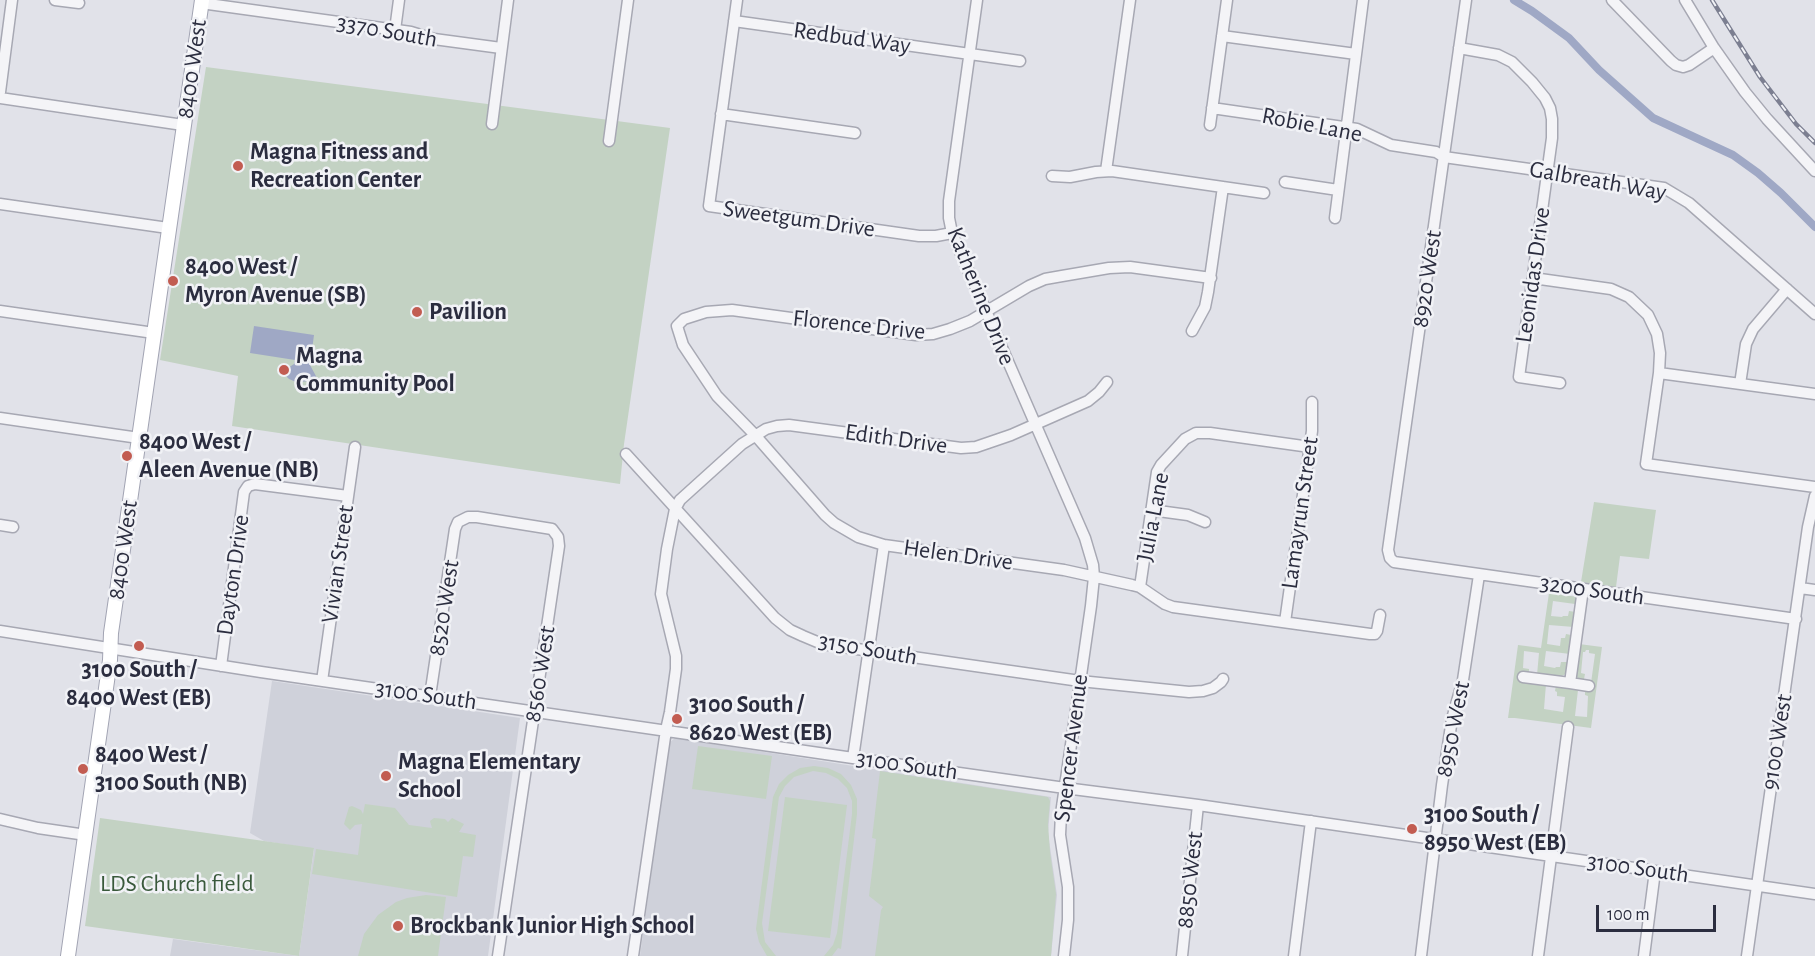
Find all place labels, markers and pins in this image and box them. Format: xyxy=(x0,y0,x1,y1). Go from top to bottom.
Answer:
place label: Magna Fitness and Recreation Center xyxy=(250,138,428,194)
marker: Magna Fitness and Recreation Center xyxy=(231,159,245,173)
place label: 8400 West / Myron Avenue (SB) xyxy=(185,253,367,309)
marker: 8400 West / Myron Avenue (SB) xyxy=(166,274,180,288)
place label: Pavilion xyxy=(429,298,507,326)
marker: Pavilion xyxy=(410,305,424,319)
place label: Magna Community Pool xyxy=(296,342,455,398)
marker: Magna Community Pool xyxy=(277,363,291,377)
place label: 8400 West / Aleen Avenue (NB) xyxy=(139,428,319,484)
marker: 8400 West / Aleen Avenue (NB) xyxy=(120,449,134,463)
marker: 3100 South / 8400 West (EB) xyxy=(132,639,146,653)
place label: 3100 South / 8400 West (EB) xyxy=(66,656,212,712)
place label: 3100 South / 8620 West (EB) xyxy=(689,691,833,747)
marker: 3100 South / 8620 West (EB) xyxy=(670,712,684,726)
place label: 8400 West / 3100 South (NB) xyxy=(95,741,248,797)
place label: Magna Elementary School xyxy=(398,748,580,804)
marker: 8400 West / 3100 South (NB) xyxy=(76,762,90,776)
marker: Magna Elementary School xyxy=(379,769,393,783)
place label: 3100 South / 8950 West (EB) xyxy=(1424,801,1567,857)
marker: 3100 South / 8950 West (EB) xyxy=(1405,822,1419,836)
place label: Brockbank Junior High School xyxy=(410,912,695,940)
marker: Brockbank Junior High School xyxy=(391,919,405,933)

